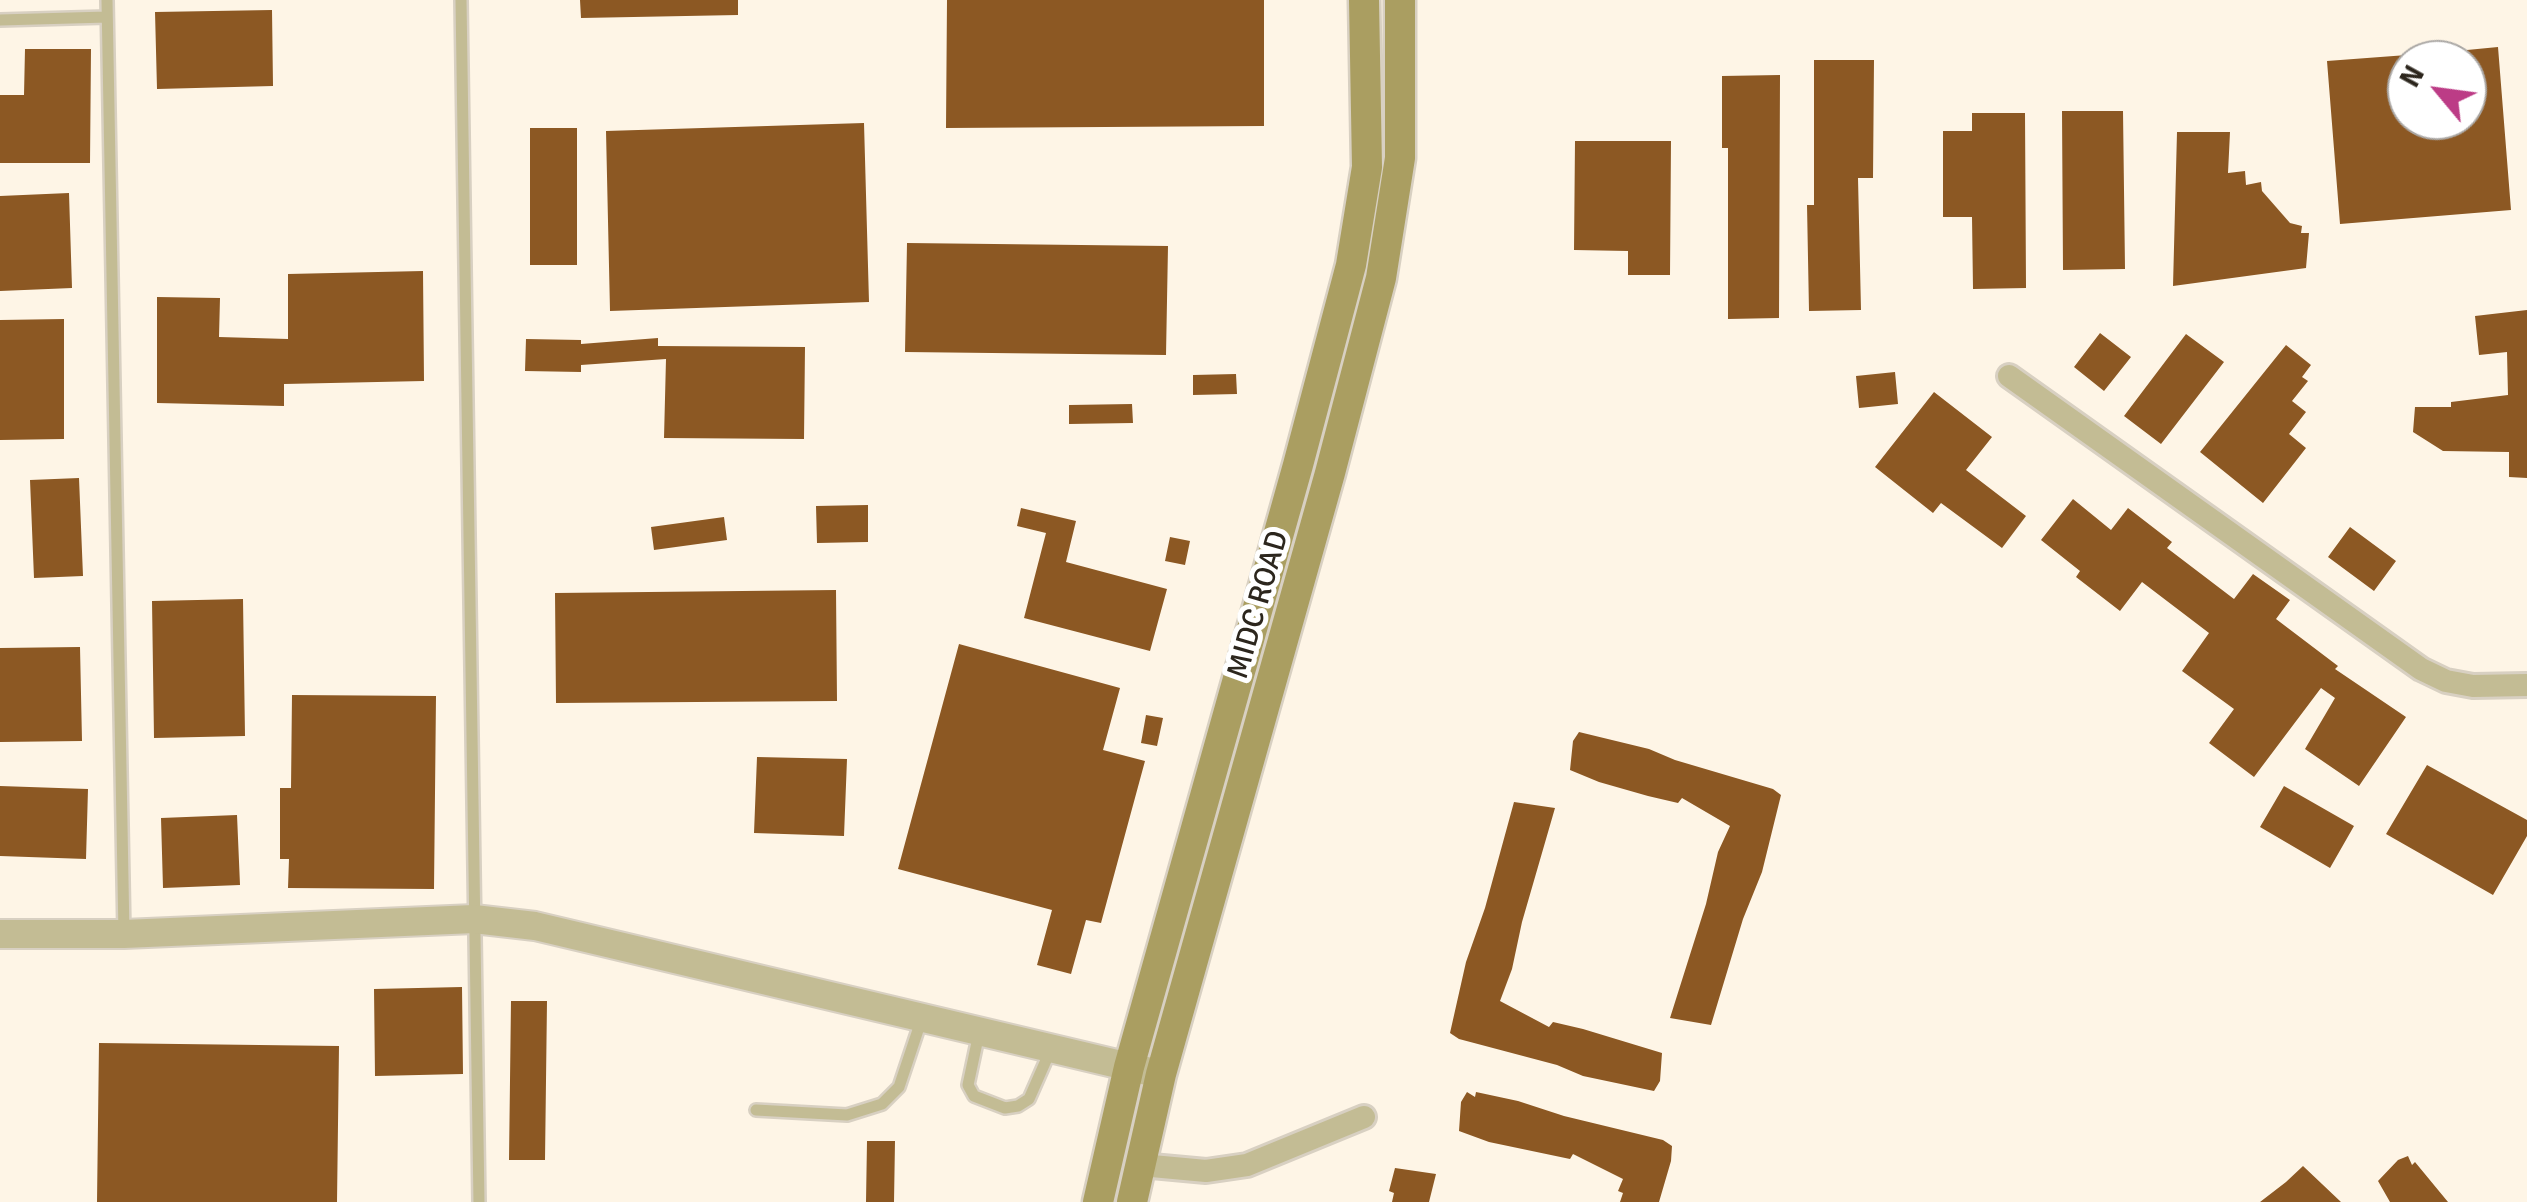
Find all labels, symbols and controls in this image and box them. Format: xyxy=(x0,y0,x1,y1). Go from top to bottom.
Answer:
north arrow xyxy=(2387,40,2487,140)
text: N xyxy=(2393,60,2432,93)
street label: MIDC ROAD xyxy=(1221,527,1297,683)

